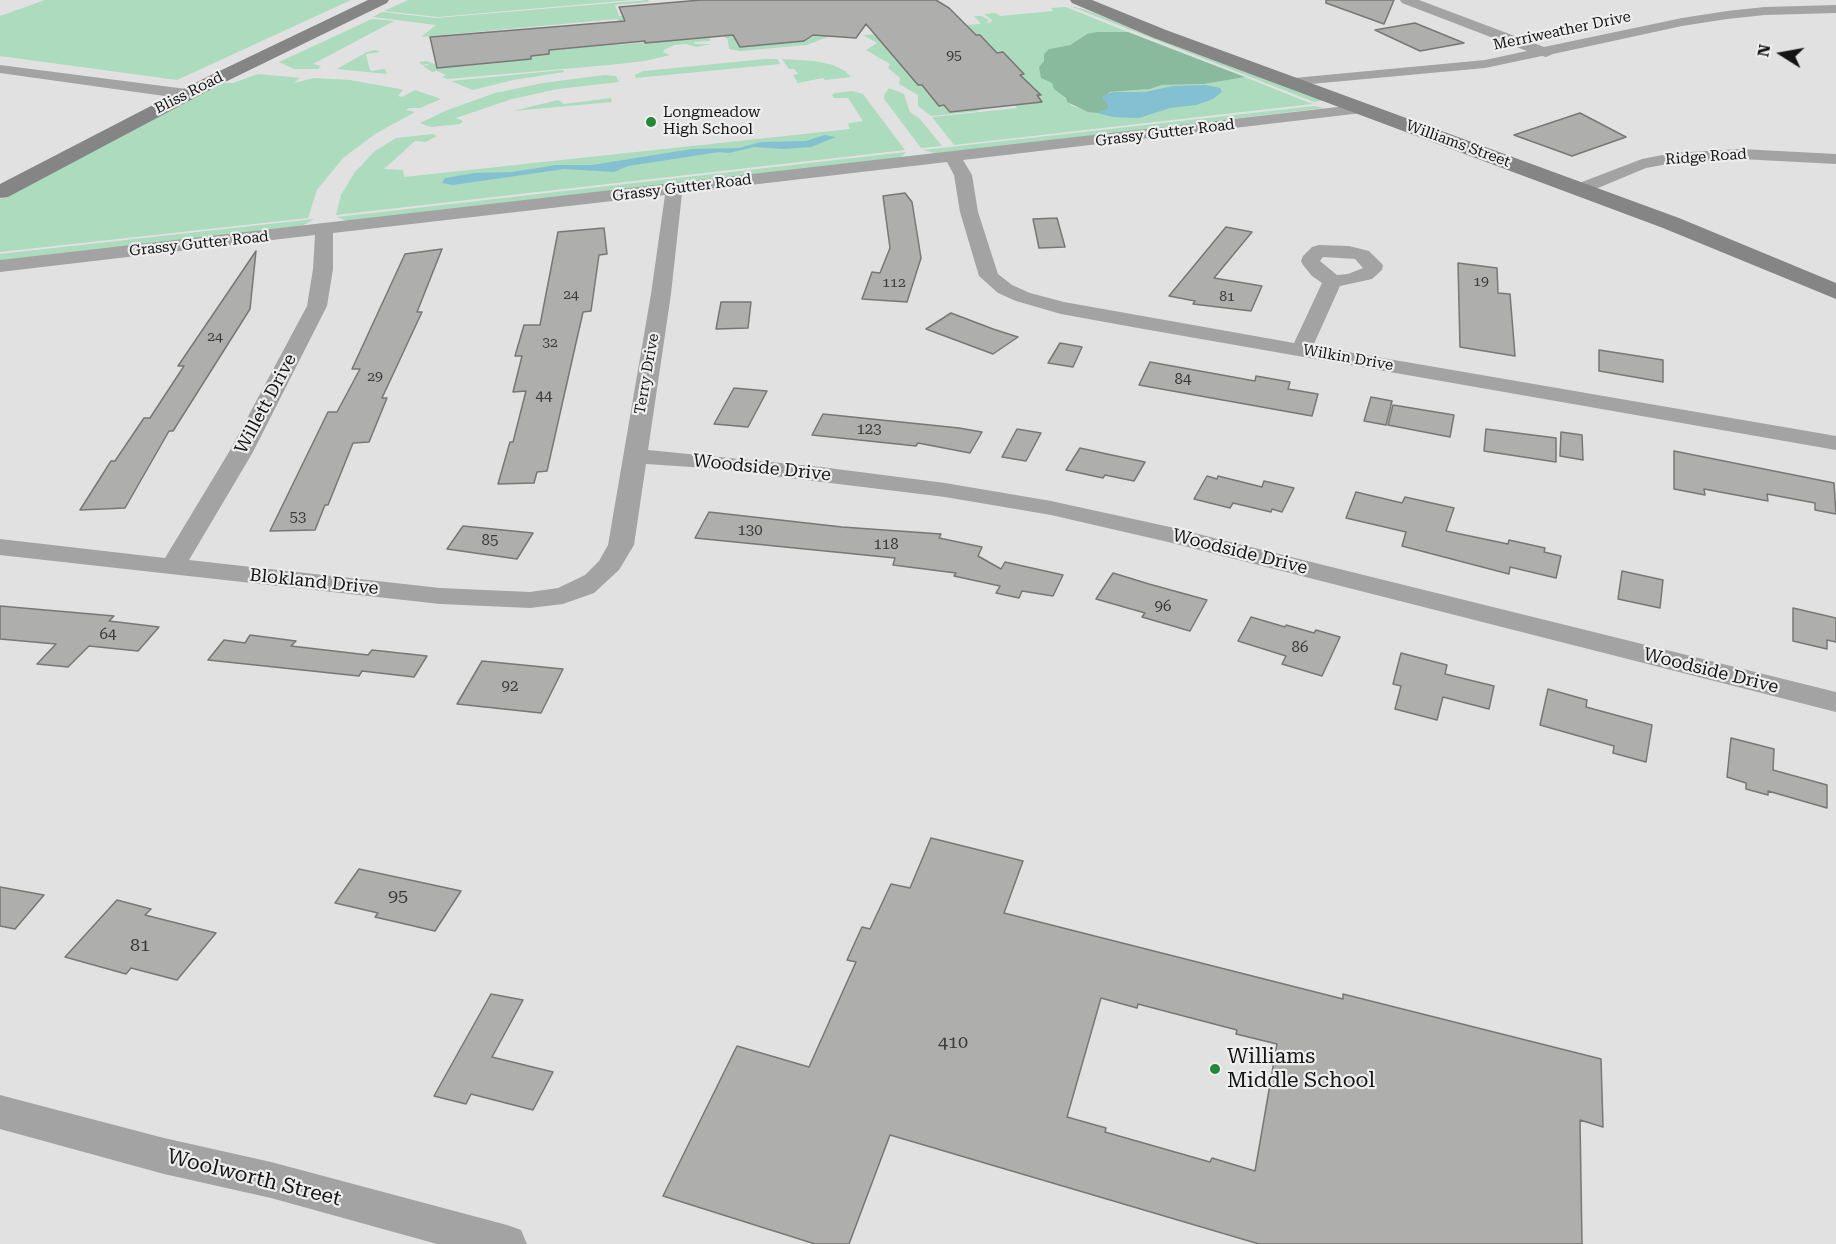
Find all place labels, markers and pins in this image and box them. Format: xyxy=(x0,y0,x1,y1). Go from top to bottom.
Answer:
place label: Longmeadow High School xyxy=(663,104,761,139)
marker: Longmeadow High School xyxy=(644,115,658,129)
place label: Williams Middle School xyxy=(1227,1044,1375,1094)
marker: Williams Middle School xyxy=(1208,1062,1222,1076)

